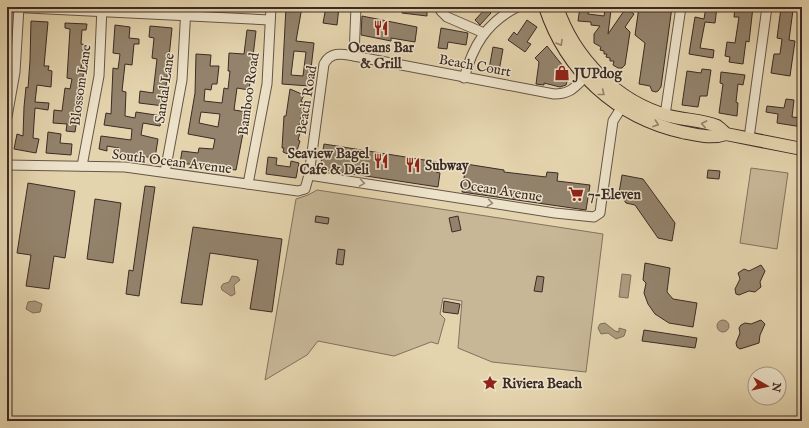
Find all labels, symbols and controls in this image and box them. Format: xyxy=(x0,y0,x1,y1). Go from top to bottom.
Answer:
restaurant icon: Oceans Bar & Grill xyxy=(372,19,390,37)
place label: Oceans Bar & Grill xyxy=(348,39,415,73)
one-way arrow xyxy=(556,39,563,46)
street label: Blossom Lane xyxy=(66,43,96,127)
street label: Sandal Lane xyxy=(151,51,179,125)
street label: Bamboo Road xyxy=(234,51,264,137)
street label: Beach Court xyxy=(437,51,513,81)
street label: Beach Road xyxy=(293,64,321,136)
shop icon: JUPdog xyxy=(553,64,571,82)
place label: JUPdog xyxy=(572,65,623,83)
one-way arrow xyxy=(598,89,605,96)
one-way arrow xyxy=(653,120,660,128)
one-way arrow xyxy=(701,120,708,129)
place label: Seaview Bagel Cafe & Deli xyxy=(288,145,370,179)
street label: South Ocean Avenue xyxy=(111,146,233,178)
restaurant icon: Seaview Bagel Cafe & Deli xyxy=(372,152,390,170)
restaurant icon: Subway xyxy=(404,156,422,174)
place label: Subway xyxy=(425,157,470,175)
street label: Ocean Avenue xyxy=(458,176,544,206)
one-way arrow xyxy=(359,178,365,187)
supermarket icon: 7-Eleven xyxy=(567,185,585,203)
place label: 7-Eleven xyxy=(588,186,642,204)
one-way arrow xyxy=(487,198,493,207)
north arrow xyxy=(747,366,787,406)
place icon: Riviera Beach xyxy=(481,374,499,392)
place label: Riviera Beach xyxy=(502,375,583,393)
text: N xyxy=(768,381,784,393)

